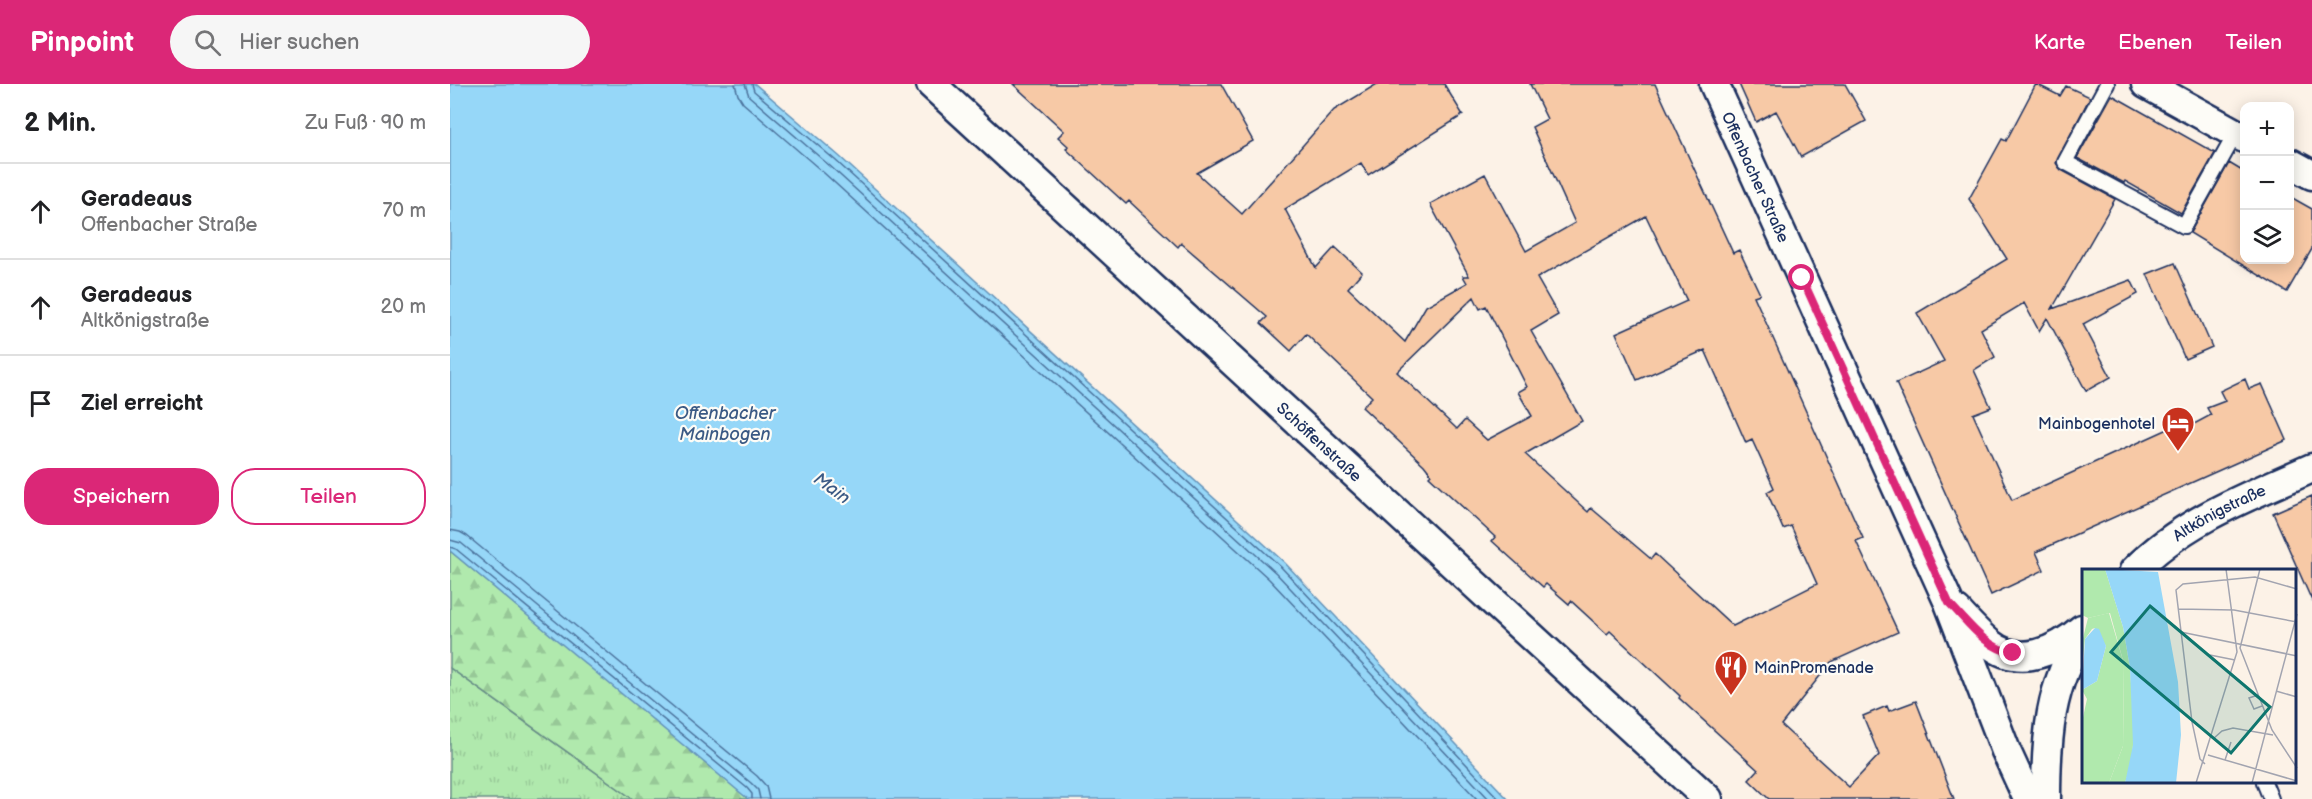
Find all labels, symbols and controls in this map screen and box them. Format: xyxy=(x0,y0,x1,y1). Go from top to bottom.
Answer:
search box xyxy=(170,15,590,69)
text: Pinpoint xyxy=(30,26,134,59)
icon: search xyxy=(191,26,224,59)
text: Hier suchen xyxy=(239,29,360,56)
text: Karte xyxy=(2034,30,2085,55)
text: Ebenen xyxy=(2118,30,2192,55)
text: Teilen xyxy=(2225,30,2282,55)
map controls xyxy=(2240,102,2294,264)
button: + xyxy=(2240,102,2294,156)
text: 2 Min. xyxy=(24,108,96,139)
street label: Offenbacher Straße xyxy=(1717,109,1793,246)
text: Zu Fuß · 90 m xyxy=(305,111,426,135)
button: − xyxy=(2240,156,2294,210)
text: Geradeaus xyxy=(81,186,192,213)
icon: ahead xyxy=(24,195,57,228)
text: 70 m xyxy=(382,199,426,223)
button: layers xyxy=(2240,210,2294,264)
text: Offenbacher Straße xyxy=(81,213,257,237)
route start xyxy=(1788,264,1814,290)
text: Geradeaus xyxy=(81,282,192,309)
icon: ahead xyxy=(24,291,57,324)
text: 20 m xyxy=(381,295,426,319)
text: Altkönigstraße xyxy=(81,309,209,333)
icon: arrive xyxy=(24,387,57,420)
text: Ziel erreicht xyxy=(81,390,203,417)
street label: Schöffenstraße xyxy=(1272,399,1365,487)
water label: Offenbacher Mainbogen xyxy=(675,403,777,445)
hotel icon: Mainbogenhotel xyxy=(2160,405,2196,452)
place label: Mainbogenhotel xyxy=(2038,415,2155,434)
button: Speichern xyxy=(24,468,219,525)
button: Teilen xyxy=(231,468,426,525)
water label: Main xyxy=(809,468,854,509)
street label: Altkönigstraße xyxy=(2170,481,2269,546)
inset map xyxy=(2082,569,2297,784)
route end xyxy=(1999,639,2025,665)
restaurant icon: MainPromenade xyxy=(1713,649,1749,696)
place label: MainPromenade xyxy=(1754,659,1874,678)

